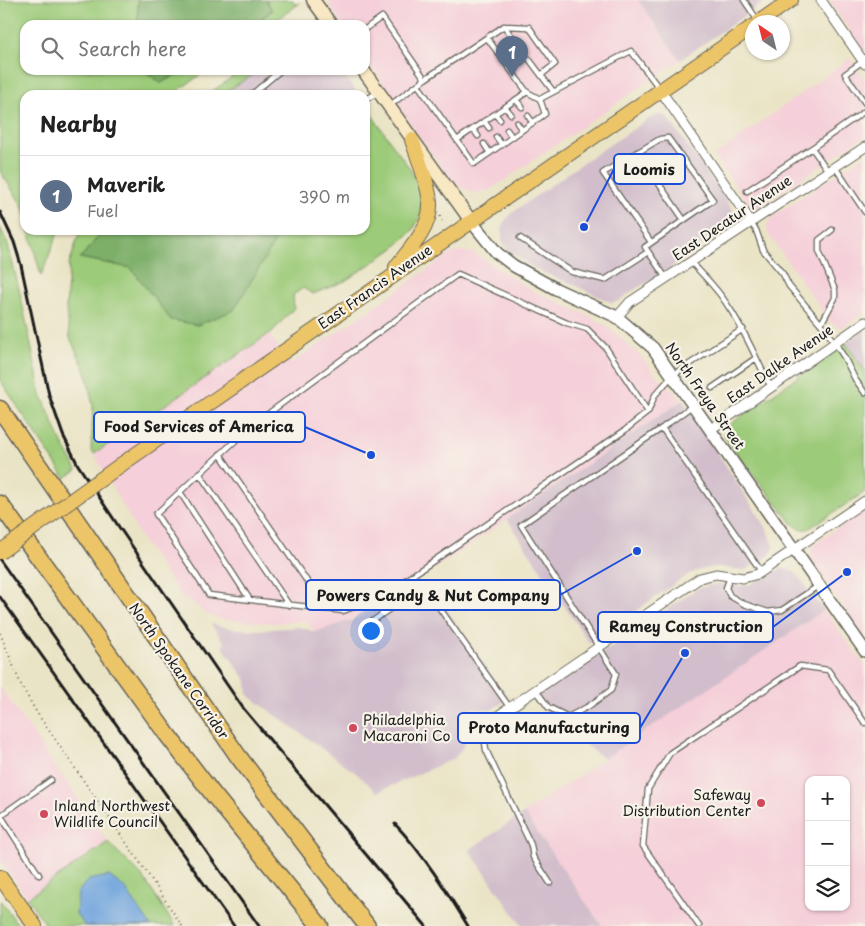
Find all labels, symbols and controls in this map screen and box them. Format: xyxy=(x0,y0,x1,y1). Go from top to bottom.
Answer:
north arrow xyxy=(745,15,790,60)
search box xyxy=(20,20,370,75)
icon: search xyxy=(38,34,66,62)
text: Search here xyxy=(78,34,187,62)
pin: 1 xyxy=(496,36,528,77)
text: Nearby xyxy=(40,107,117,139)
callout: Loomis xyxy=(614,154,685,184)
text: Loomis xyxy=(623,157,675,180)
text: Maverik xyxy=(87,170,165,198)
street label: East Decatur Avenue xyxy=(668,170,796,265)
text: 1 xyxy=(52,184,60,208)
text: 390 m xyxy=(299,184,350,208)
text: Fuel xyxy=(87,198,118,222)
street label: East Francis Avenue xyxy=(313,239,436,334)
street label: East Dalke Avenue xyxy=(722,319,837,408)
street label: North Freya Street xyxy=(661,338,750,454)
callout: Food Services of America xyxy=(94,412,305,442)
text: Food Services of America xyxy=(104,414,295,437)
callout: Powers Candy & Nut Company xyxy=(306,580,560,610)
text: Powers Candy & Nut Company xyxy=(316,583,550,606)
street label: North Spokane Corridor xyxy=(124,598,235,744)
callout: Ramey Construction xyxy=(598,612,773,642)
text: Ramey Construction xyxy=(609,614,763,637)
your location xyxy=(358,618,384,644)
place label: Philadelphia Macaroni Co xyxy=(363,709,451,746)
callout: Proto Manufacturing xyxy=(458,713,640,743)
text: Proto Manufacturing xyxy=(468,715,630,738)
marker: Philadelphia Macaroni Co xyxy=(347,722,359,734)
map controls xyxy=(805,776,850,911)
button: + xyxy=(805,776,850,821)
place label: Safeway Distribution Center xyxy=(622,784,751,821)
place label: Inland Northwest Wildlife Council xyxy=(54,795,170,832)
marker: Safeway Distribution Center xyxy=(755,797,767,809)
marker: Inland Northwest Wildlife Council xyxy=(38,808,50,820)
button: − xyxy=(805,821,850,866)
button: layers xyxy=(805,866,850,911)

